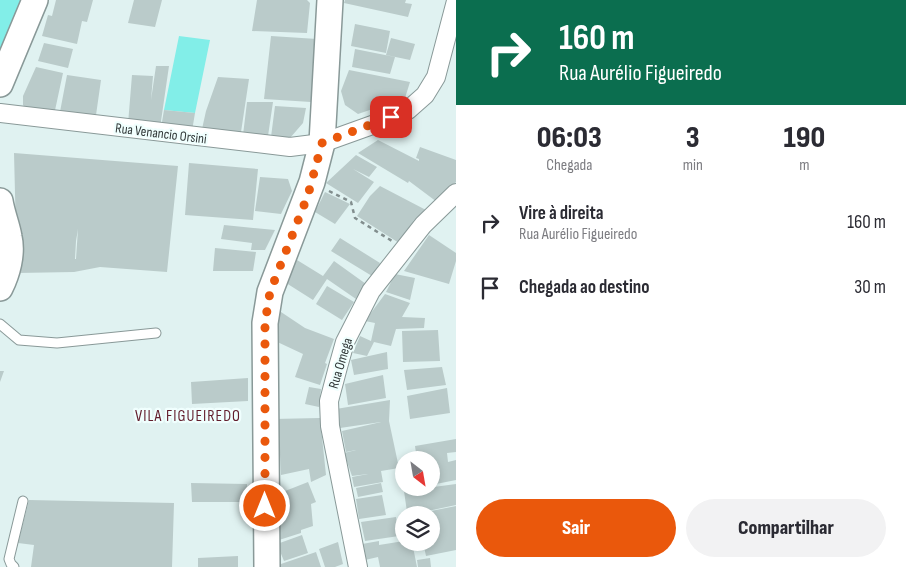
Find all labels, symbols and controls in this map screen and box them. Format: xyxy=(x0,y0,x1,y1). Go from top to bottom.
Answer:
text: 160 m xyxy=(559,17,635,60)
icon: right xyxy=(476,20,541,85)
text: Rua Aurélio Figueiredo xyxy=(559,60,722,87)
pin xyxy=(370,96,412,138)
icon: arrive xyxy=(377,103,405,131)
street label: Rua Venancio Orsini xyxy=(114,119,208,148)
text: 06:03 xyxy=(537,120,602,156)
text: 3 xyxy=(686,120,700,156)
text: 190 xyxy=(784,120,825,156)
text: Chegada xyxy=(546,156,592,175)
text: min xyxy=(683,156,703,175)
text: m xyxy=(799,156,810,175)
text: Vire à direita xyxy=(519,202,603,225)
icon: right xyxy=(476,209,504,237)
text: 160 m xyxy=(847,211,886,234)
text: Rua Aurélio Figueiredo xyxy=(519,225,637,244)
icon: arrive xyxy=(476,274,504,302)
text: Chegada ao destino xyxy=(519,276,649,299)
text: 30 m xyxy=(854,276,886,299)
street label: Rua Omega xyxy=(325,336,356,391)
district label: VILA FIGUEIREDO xyxy=(135,407,241,426)
north arrow xyxy=(395,451,440,496)
map controls xyxy=(395,451,440,551)
position arrow xyxy=(238,479,290,531)
button: Sair xyxy=(476,499,676,557)
button: Compartilhar xyxy=(686,499,886,557)
button: layers xyxy=(395,506,440,551)

